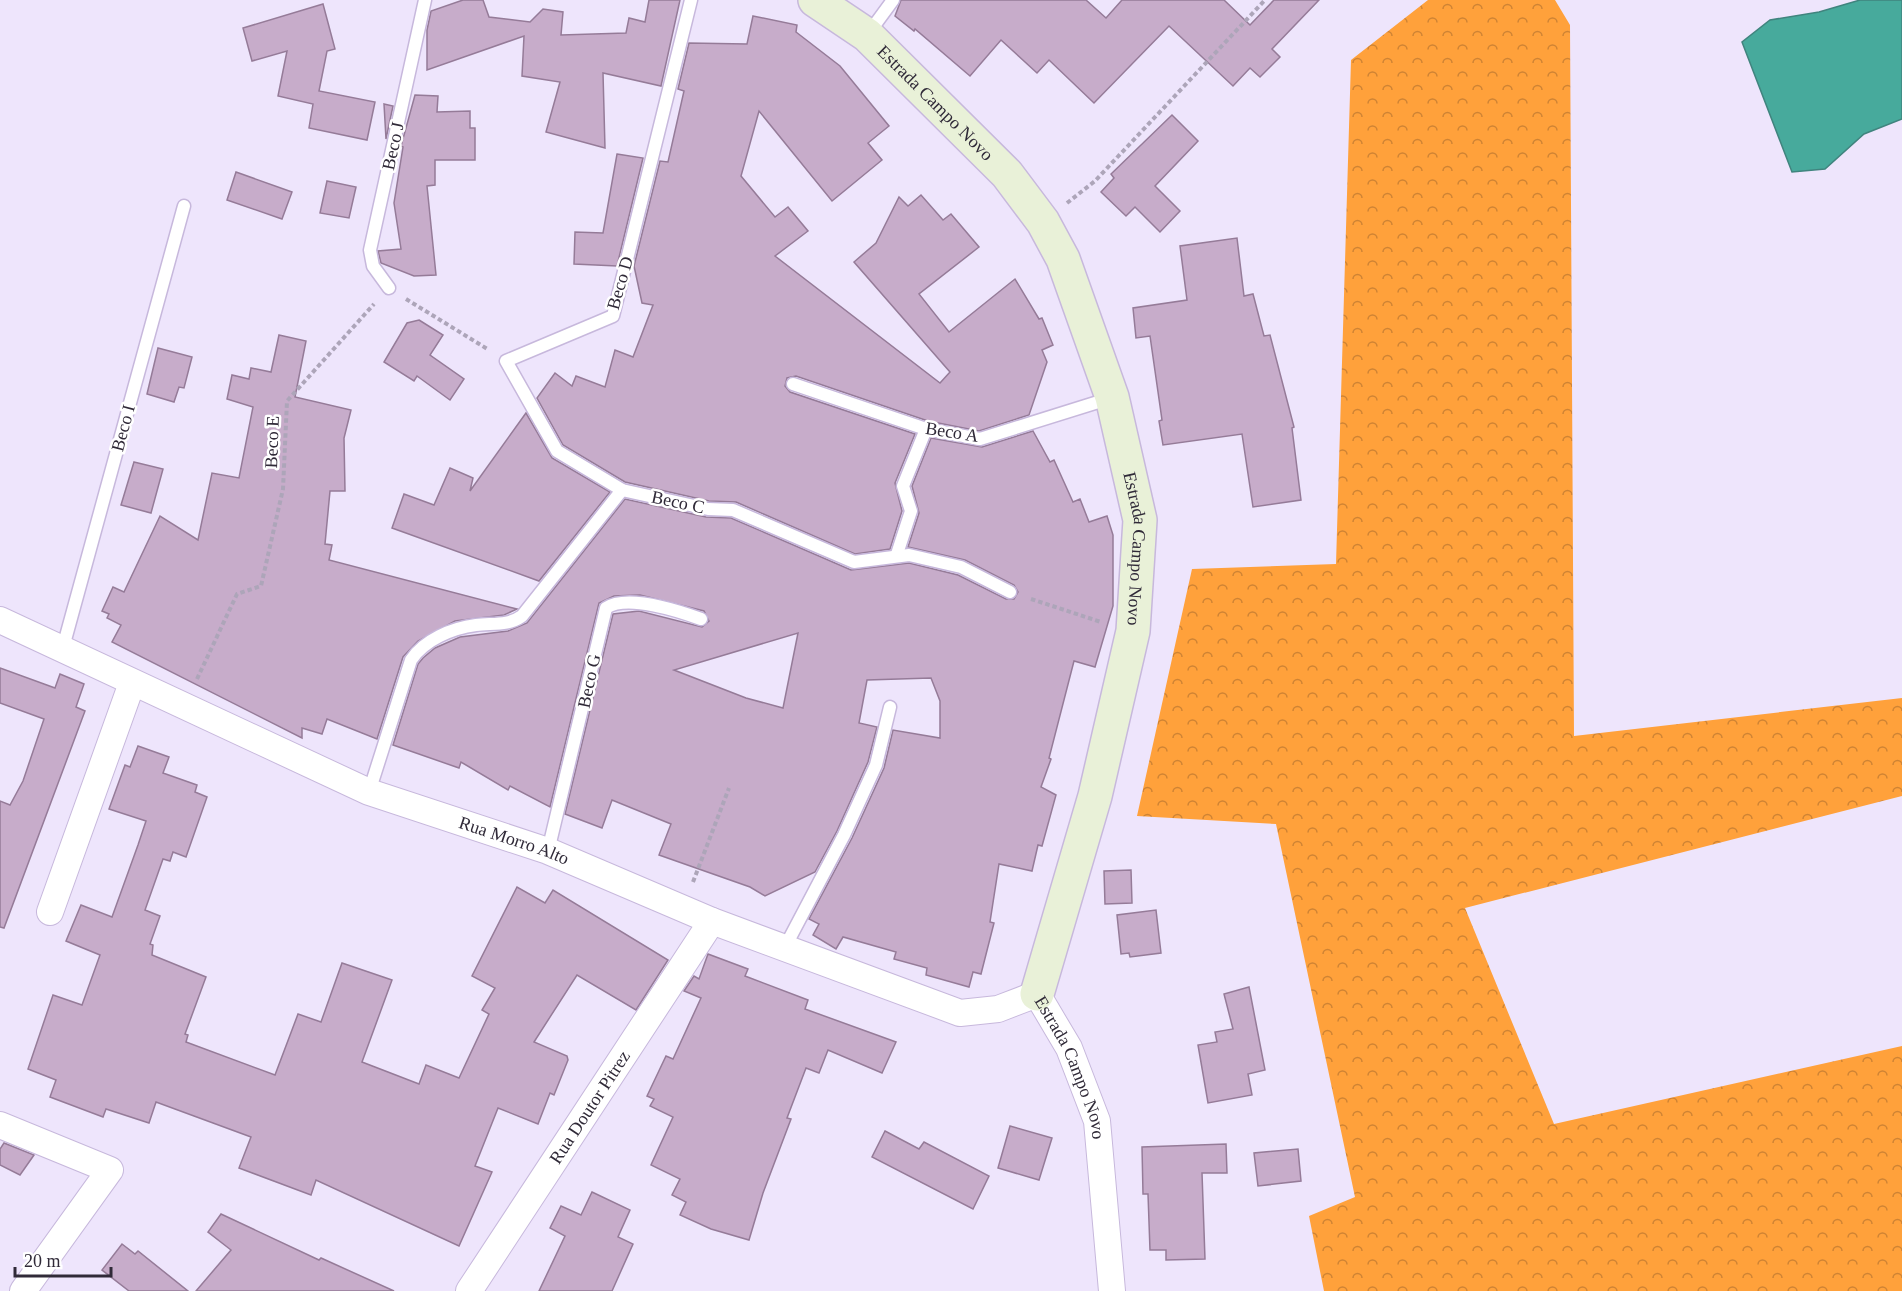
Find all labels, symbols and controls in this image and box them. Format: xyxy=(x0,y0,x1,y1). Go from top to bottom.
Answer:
street label: Estrada Campo Novo xyxy=(873,41,997,165)
street label: Beco J xyxy=(378,120,408,172)
street label: Beco D xyxy=(603,254,637,312)
street label: Beco I xyxy=(107,402,139,454)
street label: Beco E xyxy=(261,415,283,469)
street label: Beco A xyxy=(924,418,980,446)
street label: Estrada Campo Novo xyxy=(1119,470,1150,626)
street label: Beco C xyxy=(650,487,706,517)
street label: Beco G xyxy=(574,652,604,710)
street label: Rua Morro Alto xyxy=(456,812,572,869)
street label: Estrada Campo Novo xyxy=(1030,992,1109,1140)
street label: Rua Doutor Pitrez xyxy=(545,1047,634,1167)
scale bar xyxy=(15,1240,111,1278)
text: 20 m xyxy=(24,1251,61,1271)

